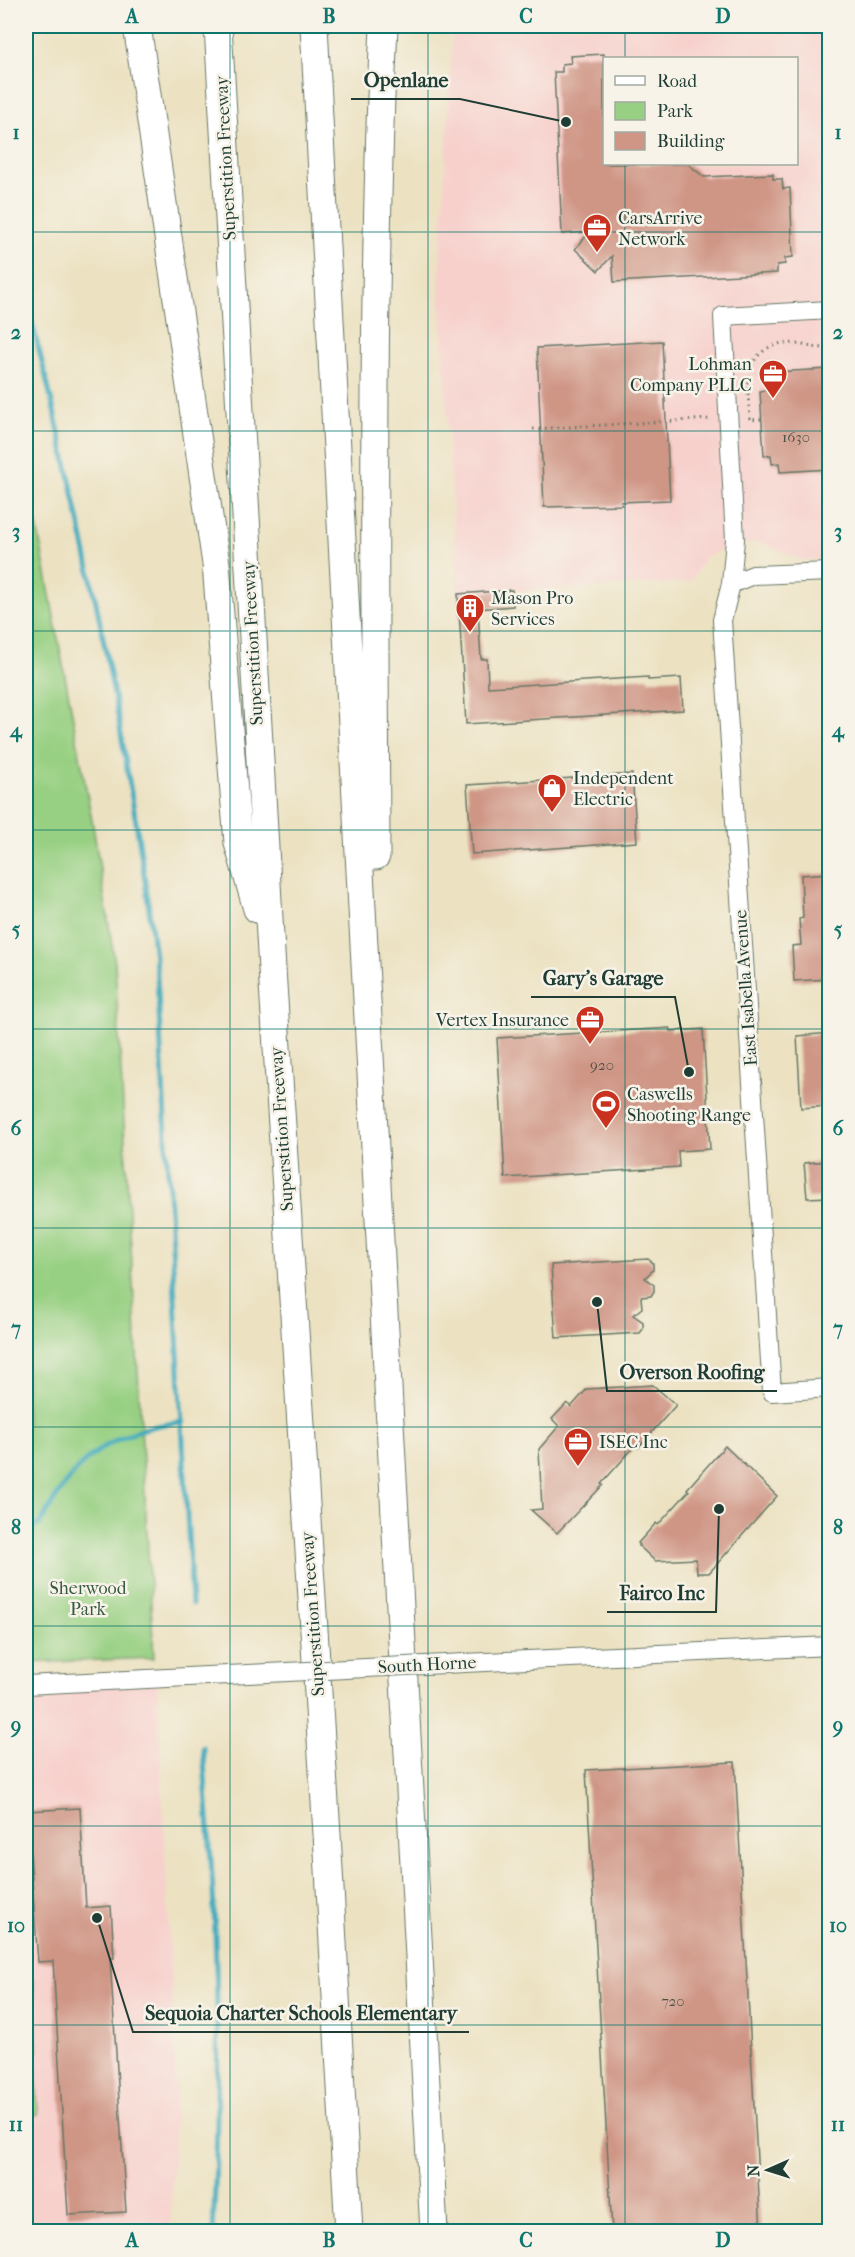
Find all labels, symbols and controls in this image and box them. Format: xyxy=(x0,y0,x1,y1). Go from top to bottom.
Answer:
text: A xyxy=(124,5,140,28)
text: B xyxy=(322,5,336,28)
text: C xyxy=(519,5,533,28)
text: D xyxy=(715,5,731,28)
legend xyxy=(603,57,798,165)
callout: Openlane xyxy=(351,61,460,99)
text: Openlane xyxy=(364,69,448,92)
text: Road xyxy=(657,71,697,92)
street label: Superstition Freeway xyxy=(211,74,241,241)
text: Park xyxy=(657,101,694,122)
text: 1 xyxy=(12,121,20,144)
text: 1 xyxy=(834,121,842,144)
text: Building xyxy=(657,131,725,152)
place label: CarsArrive Network xyxy=(618,208,702,250)
office icon: CarsArrive Network xyxy=(581,212,613,254)
text: 2 xyxy=(11,321,21,344)
text: 2 xyxy=(833,321,843,344)
place label: Lohman Company PLLC xyxy=(630,354,753,396)
office icon: Lohman Company PLLC xyxy=(757,358,789,400)
house number: 1630 xyxy=(782,428,810,446)
text: 3 xyxy=(12,520,20,543)
text: 3 xyxy=(834,520,842,543)
street label: Superstition Freeway xyxy=(238,559,268,726)
place label: Mason Pro Services xyxy=(491,588,573,630)
building icon: Mason Pro Services xyxy=(454,592,486,634)
text: 4 xyxy=(9,719,23,743)
text: 4 xyxy=(831,719,845,743)
place label: Independent Electric xyxy=(573,768,674,810)
shop icon: Independent Electric xyxy=(536,772,568,814)
street label: East Isabella Avenue xyxy=(730,909,762,1067)
text: 5 xyxy=(12,918,21,941)
text: 5 xyxy=(834,918,843,941)
callout: Gary's Garage xyxy=(531,959,675,997)
text: Gary's Garage xyxy=(543,967,663,990)
office icon: Vertex Insurance xyxy=(574,1004,606,1046)
place label: Vertex Insurance xyxy=(435,1010,569,1031)
street label: Superstition Freeway xyxy=(266,1045,298,1212)
house number: 920 xyxy=(590,1056,614,1074)
place label: Caswells Shooting Range xyxy=(627,1084,751,1126)
sports icon: Caswells Shooting Range xyxy=(590,1088,622,1130)
text: 6 xyxy=(11,1117,23,1140)
text: 6 xyxy=(833,1117,845,1140)
text: 7 xyxy=(10,1317,21,1340)
text: 7 xyxy=(832,1317,843,1340)
callout: Overson Roofing xyxy=(607,1353,777,1391)
text: Overson Roofing xyxy=(619,1361,766,1384)
office icon: ISEC Inc xyxy=(562,1426,594,1468)
place label: ISEC Inc xyxy=(599,1432,668,1453)
text: 8 xyxy=(11,1516,21,1539)
text: 8 xyxy=(833,1516,843,1539)
street label: Superstition Freeway xyxy=(297,1530,329,1697)
callout: Fairco Inc xyxy=(607,1574,716,1612)
park label: Sherwood Park xyxy=(49,1578,127,1620)
text: Fairco Inc xyxy=(618,1582,705,1605)
street label: South Horne xyxy=(377,1652,477,1678)
text: 9 xyxy=(10,1715,21,1738)
text: 9 xyxy=(832,1715,843,1738)
text: 10 xyxy=(7,1914,25,1937)
text: 10 xyxy=(829,1914,847,1937)
house number: 720 xyxy=(661,1992,685,2010)
callout: Sequoia Charter Schools Elementary xyxy=(133,1994,469,2032)
text: Sequoia Charter Schools Elementary xyxy=(145,2002,458,2025)
text: 11 xyxy=(9,2113,23,2136)
text: 11 xyxy=(831,2113,845,2136)
north arrow xyxy=(738,2140,798,2200)
text: N xyxy=(744,2163,763,2177)
text: A xyxy=(124,2229,140,2252)
text: B xyxy=(322,2229,336,2252)
text: C xyxy=(519,2229,533,2252)
text: D xyxy=(715,2229,731,2252)

